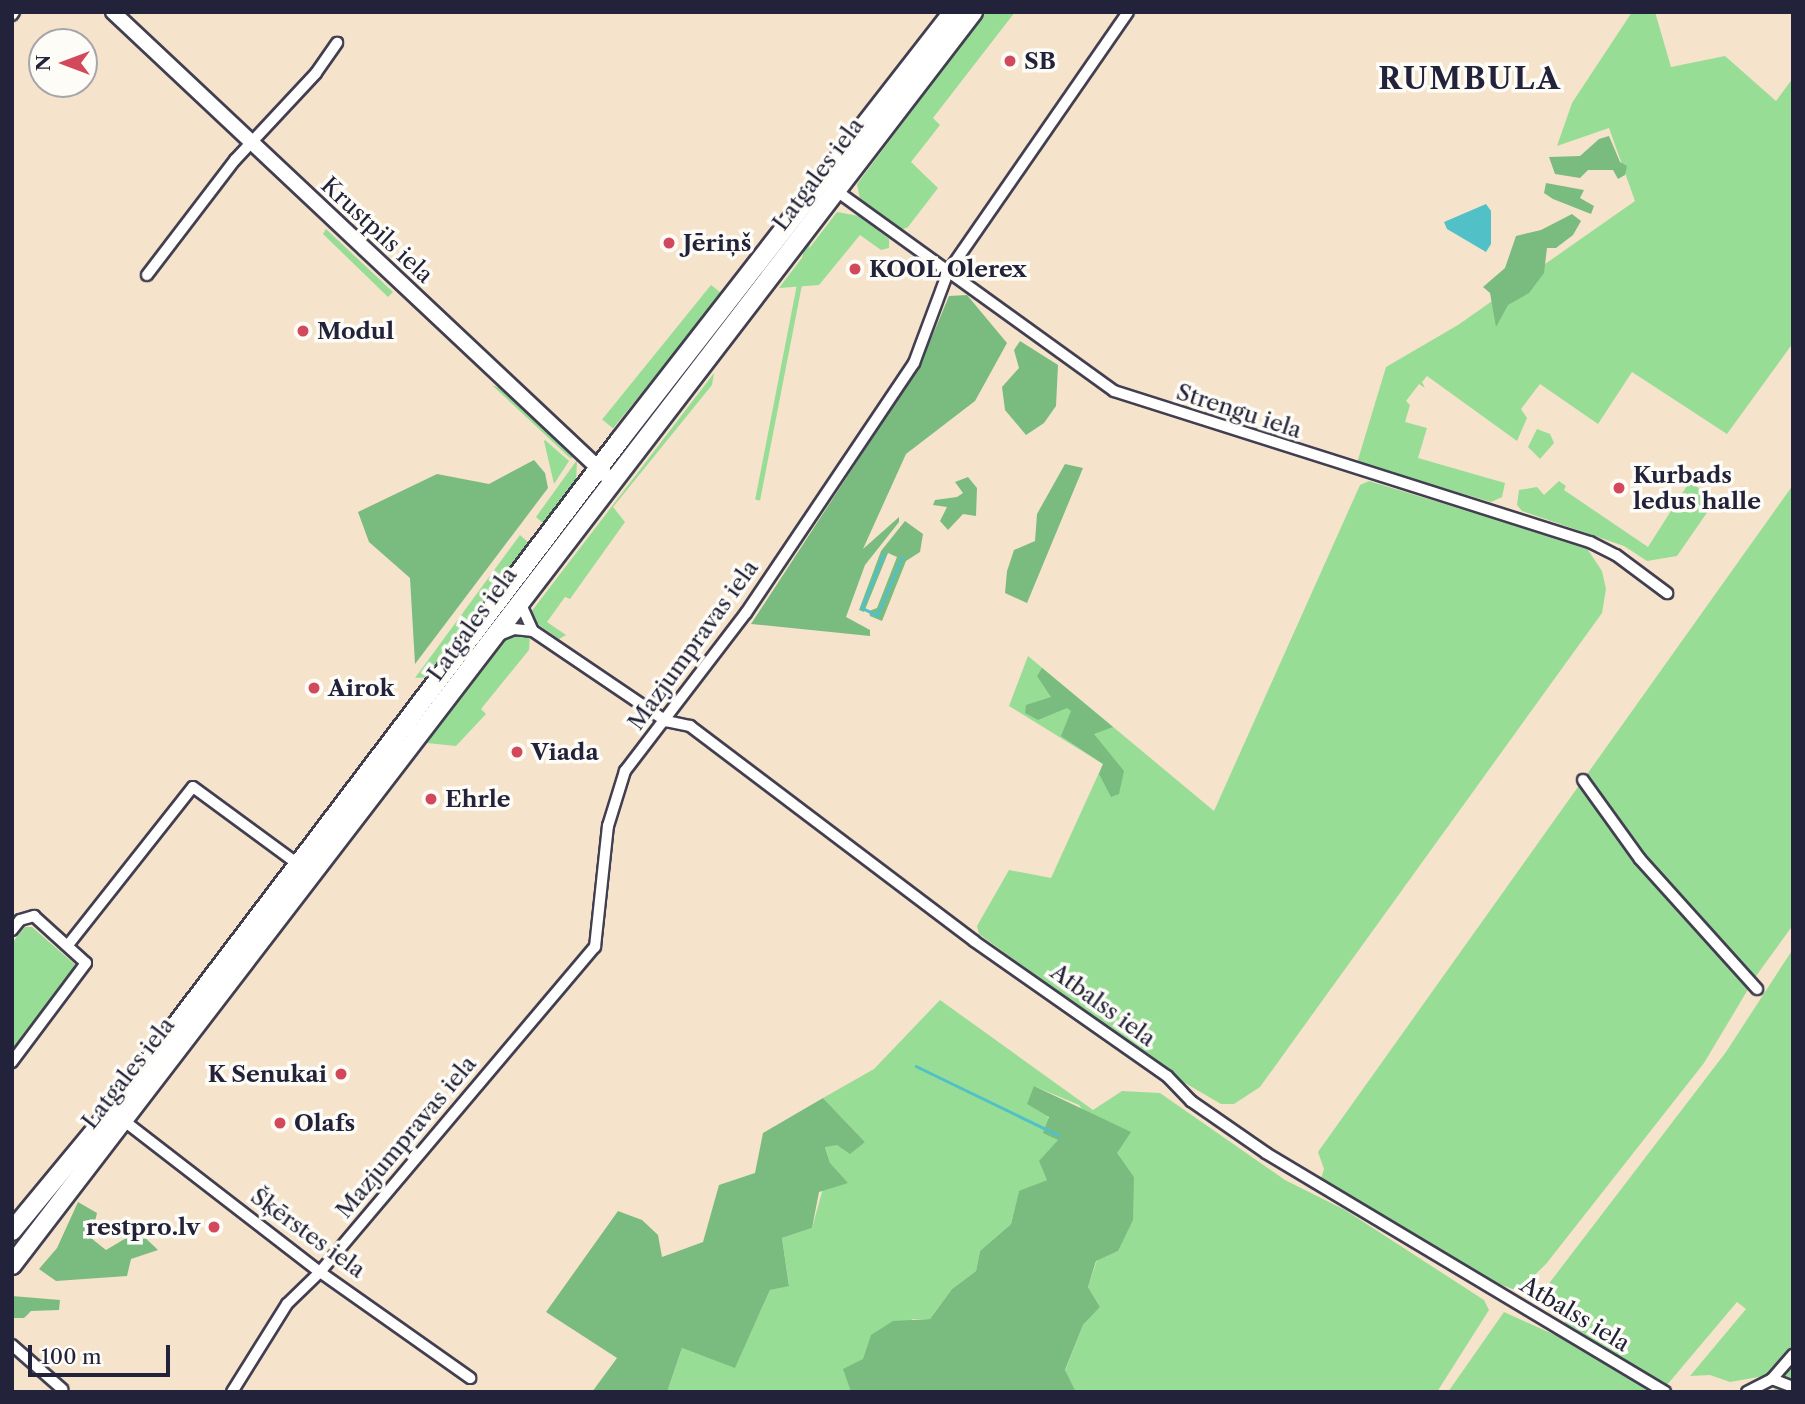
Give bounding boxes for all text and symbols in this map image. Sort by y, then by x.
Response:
north arrow [28,28,98,98]
place label: SB [1024,47,1056,75]
marker: SB [1002,53,1018,69]
text: N [32,55,55,71]
district label: RUMBULA [1379,61,1561,97]
street label: Latgales iela [767,112,869,236]
street label: Krustpils iela [315,171,439,289]
place label: Jēriņš [683,229,751,257]
marker: Jēriņš [661,235,677,251]
place label: KOOL Olerex [869,255,1027,283]
marker: KOOL Olerex [847,261,863,277]
place label: Modul [317,317,394,345]
marker: Modul [295,323,311,339]
street label: Strengu iela [1173,378,1305,444]
place label: Kurbads ledus halle [1633,461,1761,515]
marker: Kurbads ledus halle [1611,480,1627,496]
street label: Mazjumpravas iela [622,555,764,735]
street label: Latgales iela [421,562,523,686]
place label: Airok [328,674,395,702]
marker: Airok [306,680,322,696]
place label: Viada [531,738,599,766]
marker: Viada [509,744,525,760]
place label: Ehrle [445,785,511,813]
marker: Ehrle [423,791,439,807]
street label: Atbalss iela [1045,958,1161,1052]
street label: Latgales iela [76,1012,180,1134]
street label: Mazjumpravas iela [330,1050,482,1224]
place label: K Senukai [207,1060,327,1088]
marker: K Senukai [333,1066,349,1082]
place label: Olafs [294,1109,355,1137]
marker: Olafs [272,1115,288,1131]
street label: Šķērstes iela [245,1182,371,1284]
place label: restpro.lv [86,1213,200,1241]
marker: restpro.lv [206,1219,222,1235]
street label: Atbalss iela [1515,1271,1635,1357]
scale bar [32,1330,173,1374]
text: 100 m [41,1344,102,1369]

